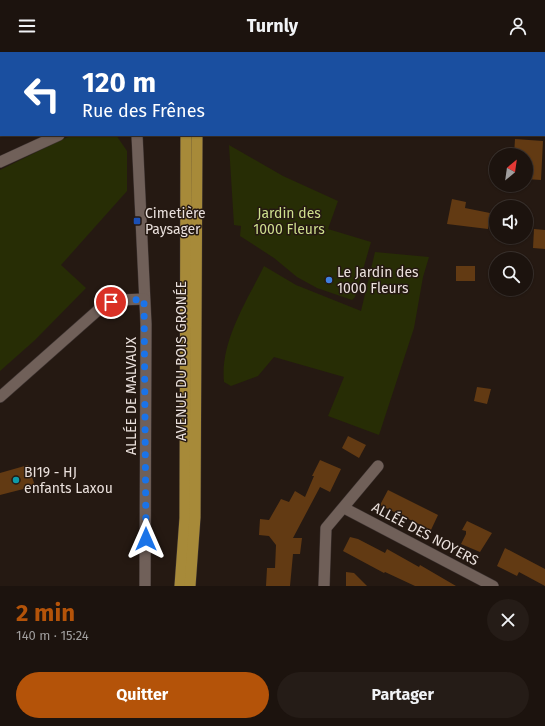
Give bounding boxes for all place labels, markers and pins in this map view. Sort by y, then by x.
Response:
place label: Cimetière Paysager [145,205,206,238]
marker: Cimetière Paysager [132,216,142,226]
place label: Le Jardin des 1000 Fleurs [337,264,419,297]
marker: Le Jardin des 1000 Fleurs [324,275,334,285]
pin [94,285,128,319]
place label: BI19 - HJ enfants Laxou [24,464,113,497]
marker: BI19 - HJ enfants Laxou [11,475,21,485]

